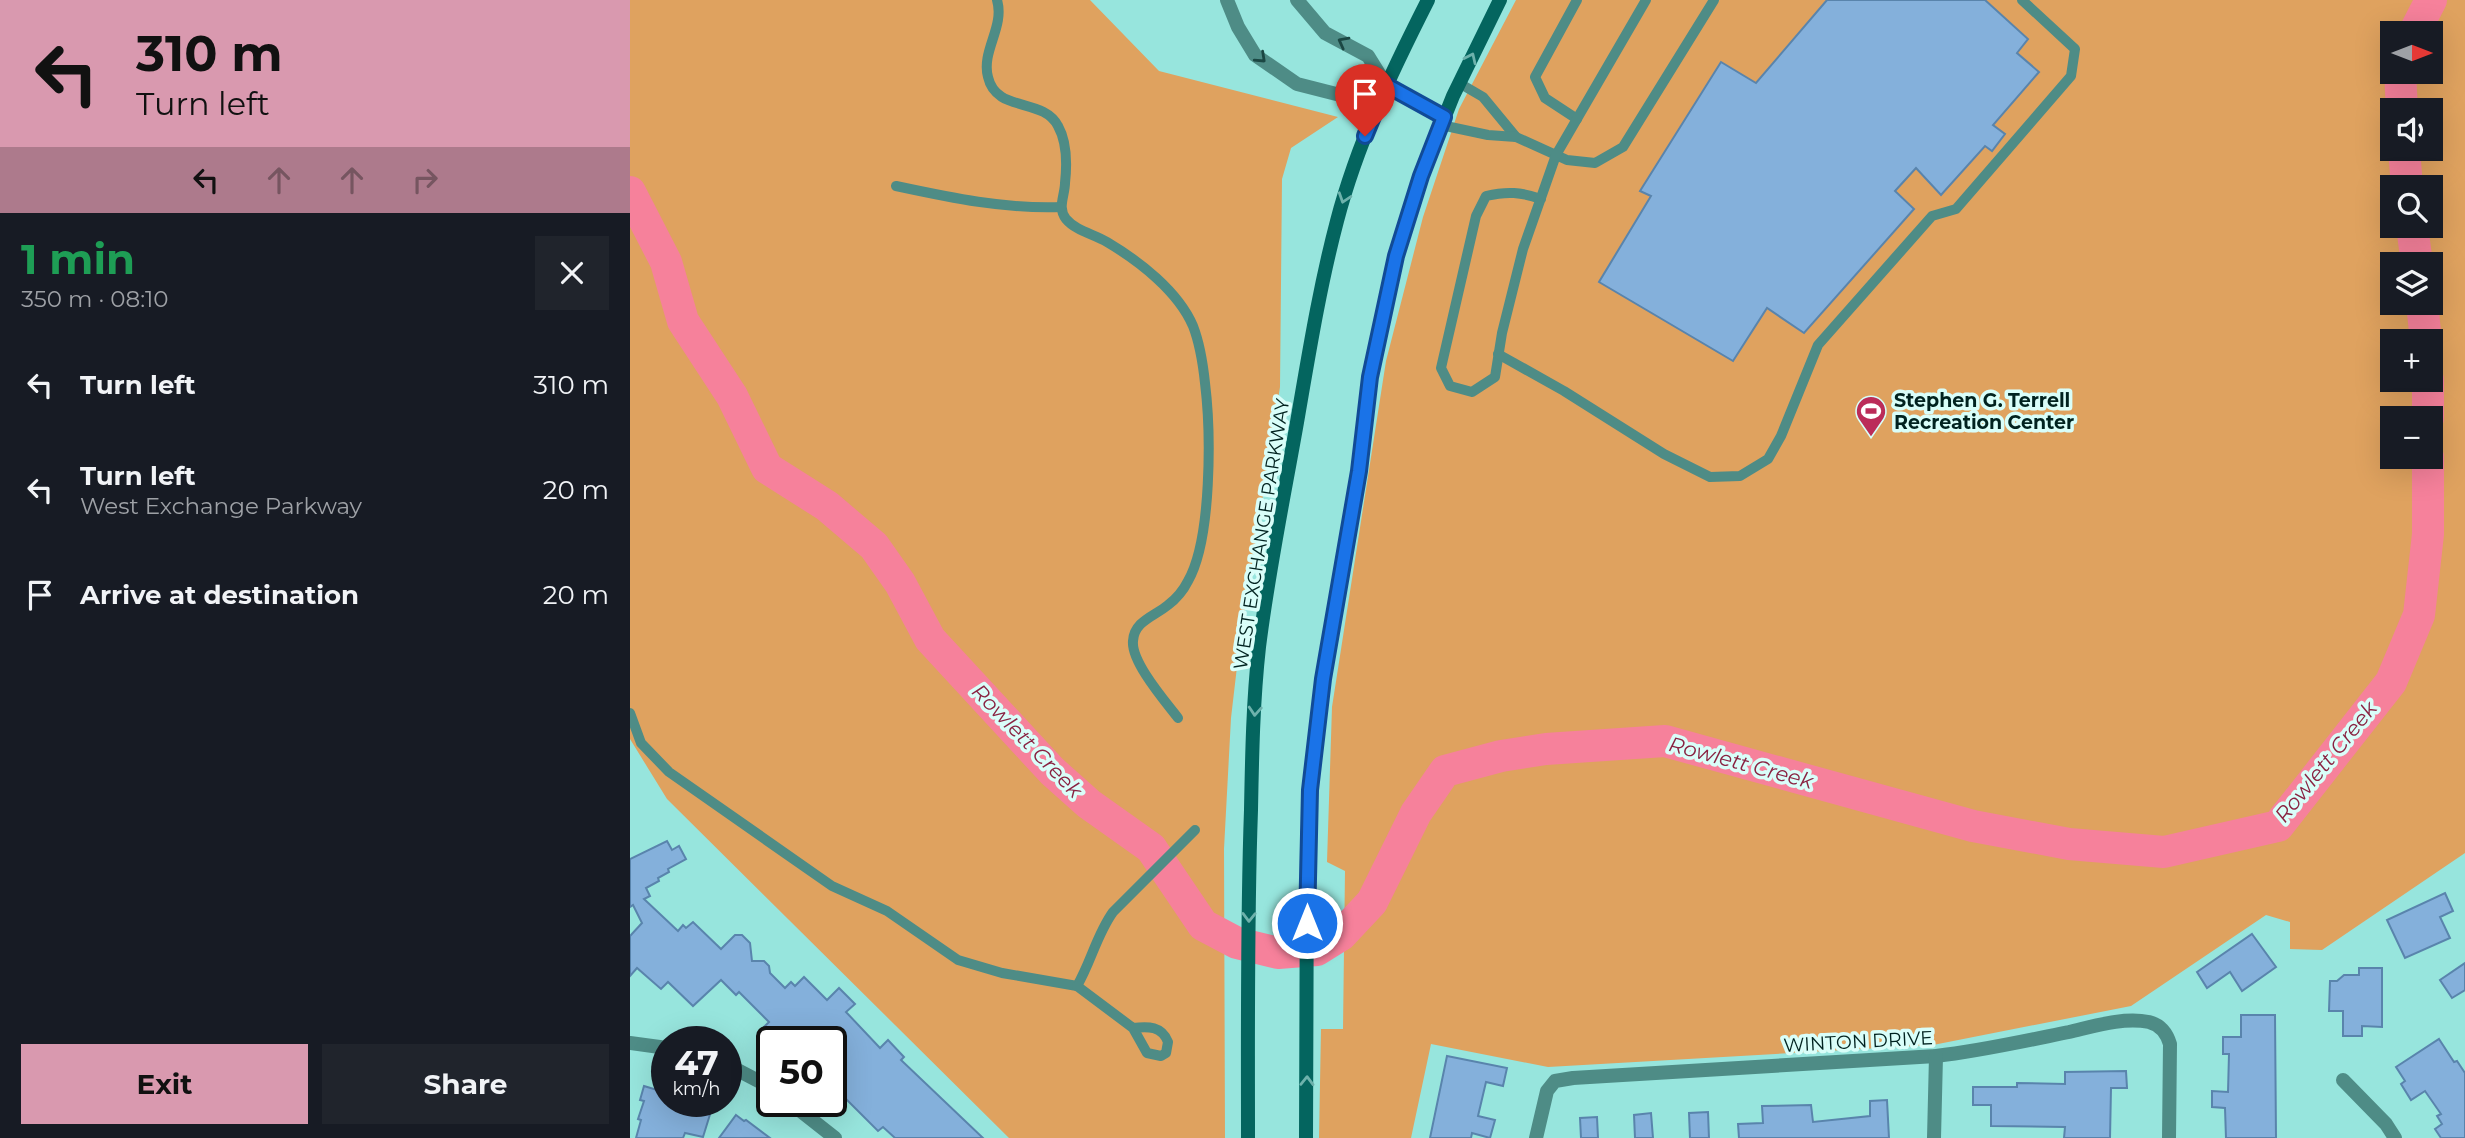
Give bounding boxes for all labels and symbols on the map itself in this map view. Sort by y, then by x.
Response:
north arrow [2380,21,2443,84]
one-way arrow [1337,37,1350,51]
one-way arrow [1253,50,1266,62]
one-way arrow [1463,52,1477,65]
pin [1335,64,1395,136]
one-way arrow [1338,191,1352,204]
place label: Stephen G. Terrell Recreation Center [1894,389,2074,434]
sports icon: Stephen G. Terrell Recreation Center [1854,394,1888,438]
street label: WEST EXCHANGE PARKWAY [1229,396,1294,671]
water label: Rowlett Creek [967,679,1089,804]
water label: Rowlett Creek [2269,695,2383,827]
one-way arrow [1248,706,1263,717]
water label: Rowlett Creek [1666,731,1817,794]
position arrow [1270,886,1344,960]
one-way arrow [1241,912,1257,923]
speed limit sign: 50 [756,1026,847,1117]
street label: WINTON DRIVE [1783,1026,1933,1057]
one-way arrow [1299,1076,1314,1087]

